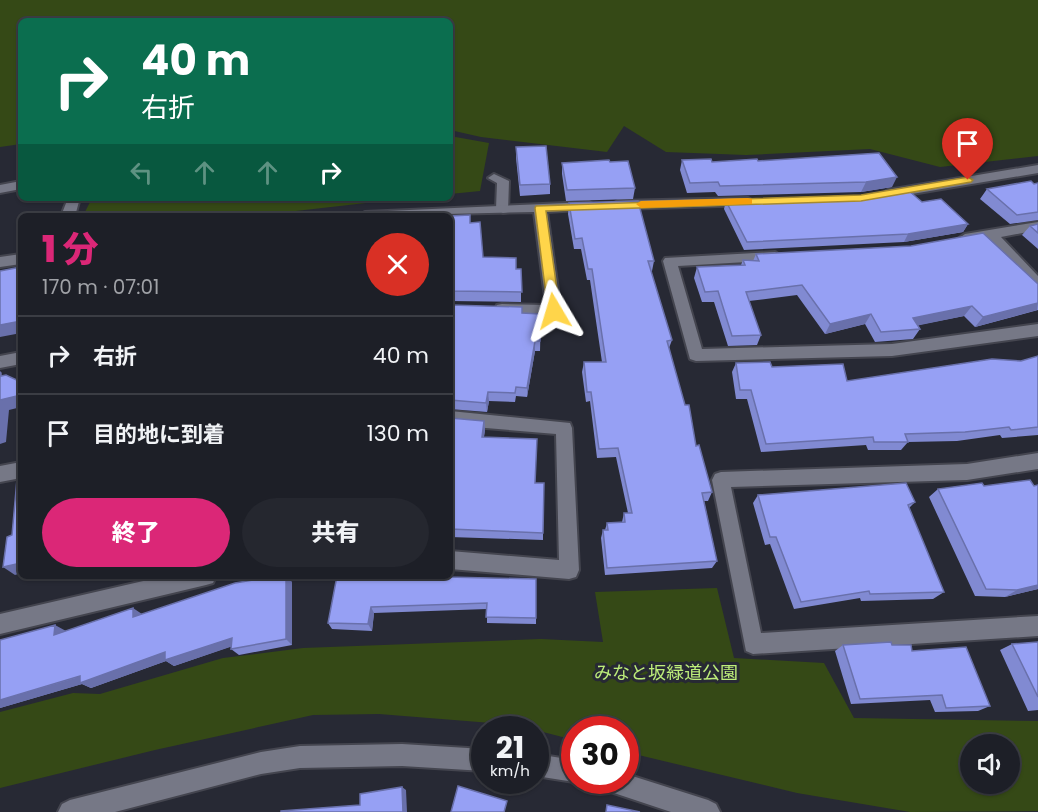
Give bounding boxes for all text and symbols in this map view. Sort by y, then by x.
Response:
text: 40 m [141,31,250,90]
icon: right [42,42,120,120]
text: 右折 [141,89,195,126]
pin [942,118,993,180]
icon: arrive [951,127,984,160]
icon: left [125,156,158,189]
icon: ahead [188,156,221,189]
icon: ahead [251,156,284,189]
icon: right [314,156,347,189]
text: 1 分 [42,224,99,275]
button: close [366,233,429,296]
text: 170 m · 07:01 [42,273,159,301]
position arrow [522,279,586,343]
icon: right [42,339,75,372]
text: 40 m [373,340,429,371]
text: 右折 [93,341,137,372]
icon: arrive [42,417,75,450]
text: 130 m [367,418,429,449]
text: 目的地に到着 [93,419,225,450]
button: 終了 [42,498,230,567]
button: 共有 [242,498,429,567]
park label: みなと坂緑道公園 [594,660,738,685]
speed limit sign: 30 [561,716,639,794]
text: 21 [496,726,524,769]
map controls [960,734,1020,794]
button: sound [960,734,1020,794]
text: km/h [490,760,530,781]

